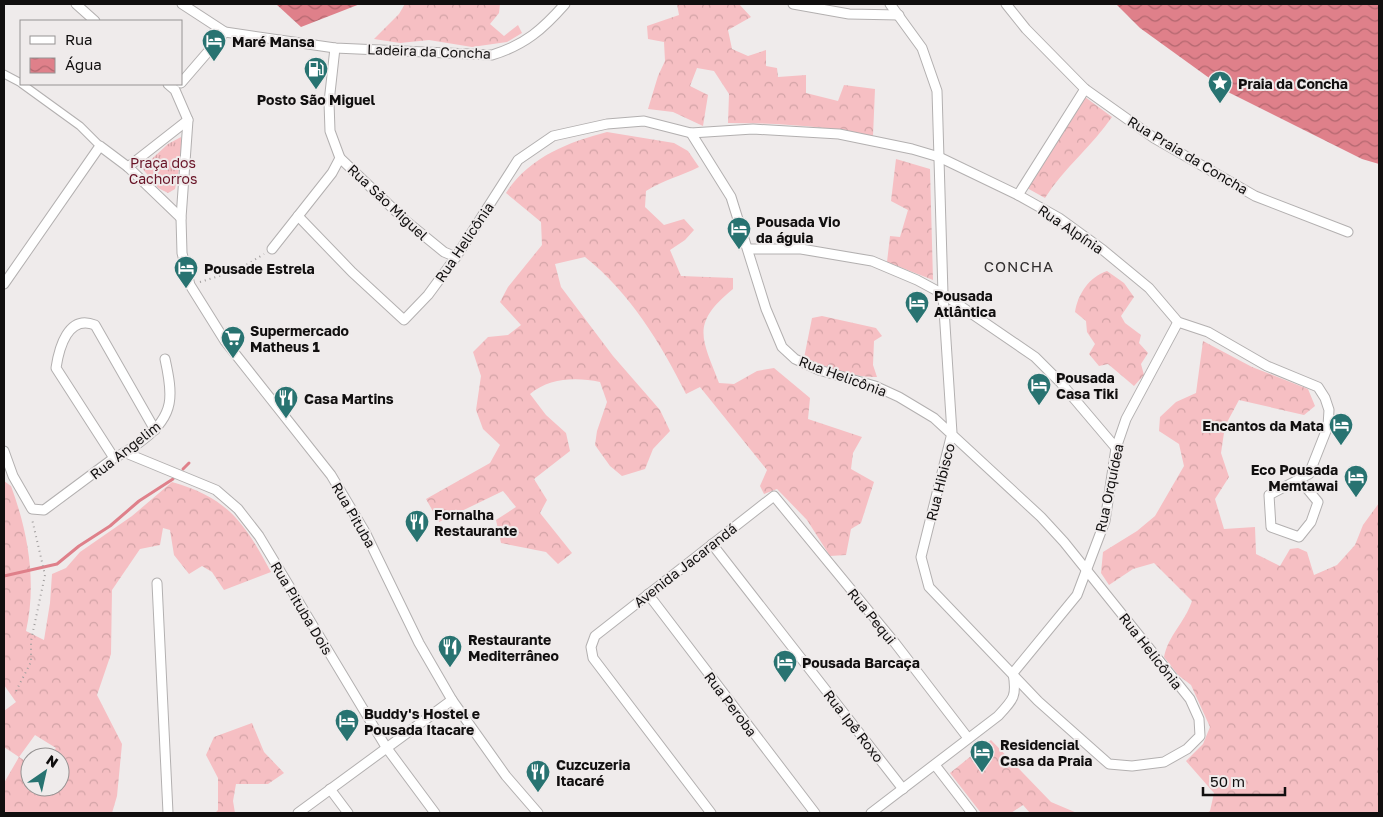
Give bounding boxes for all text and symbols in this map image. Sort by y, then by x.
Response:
legend [20,20,182,85]
hotel icon: Maré Mansa [201,28,227,62]
text: Rua [65,30,92,48]
place label: Maré Mansa [232,33,315,50]
street label: Ladeira da Concha [367,40,491,62]
text: Água [65,55,102,73]
fuel station icon: Posto São Miguel [303,56,329,90]
place icon: Praia da Concha [1207,70,1233,104]
place label: Praia da Concha [1238,75,1348,92]
place label: Posto São Miguel [257,91,376,108]
street label: Rua Praia da Concha [1125,112,1251,198]
park label: Praça dos Cachorros [129,154,197,187]
street label: Rua São Miguel [344,161,432,243]
street label: Rua Helicônia [431,199,497,285]
street label: Rua Alpínia [1035,201,1107,257]
place label: Pousada Vio da águia [756,213,840,246]
hotel icon: Pousada Vio da águia [726,216,752,250]
hotel icon: Pousade Estrela [173,255,199,289]
district label: CONCHA [984,257,1054,275]
place label: Pousade Estrela [204,260,315,277]
place label: Pousada Atlântica [934,287,996,320]
hotel icon: Pousada Atlântica [904,290,930,324]
place label: Supermercado Matheus 1 [250,322,349,355]
supermarket icon: Supermercado Matheus 1 [220,325,246,359]
street label: Rua Helicônia [797,352,889,400]
place label: Pousada Casa Tiki [1056,369,1119,402]
hotel icon: Pousada Casa Tiki [1026,372,1052,406]
restaurant icon: Casa Martins [273,385,299,419]
place label: Casa Martins [304,390,394,407]
hotel icon: Encantos da Mata [1328,412,1354,446]
street label: Rua Angelim [86,417,164,483]
place label: Encantos da Mata [1202,417,1324,434]
street label: Rua Hibisco [922,441,958,523]
street label: Rua Orquídea [1091,442,1127,534]
place label: Eco Pousada Memtawai [1251,461,1338,494]
hotel icon: Eco Pousada Memtawai [1343,464,1369,498]
street label: Rua Pituba [328,479,380,551]
place label: Fornalha Restaurante [434,506,517,539]
restaurant icon: Fornalha Restaurante [404,509,430,543]
street label: Avenida Jacarandá [630,519,740,611]
street label: Rua Pituba Dois [268,558,336,658]
street label: Rua Pequi [844,585,900,647]
street label: Rua Helicônia [1116,609,1186,693]
place label: Restaurante Mediterrâneo [468,631,559,664]
restaurant icon: Restaurante Mediterrâneo [437,634,463,668]
hotel icon: Pousada Barcaça [772,649,798,683]
place label: Pousada Barcaça [802,654,920,671]
street label: Rua Peroba [701,668,761,740]
street label: Rua Ipê Roxo [820,686,888,766]
place label: Buddy's Hostel e Pousada Itacare [364,705,480,738]
hotel icon: Buddy's Hostel e Pousada Itacare [334,708,360,742]
place label: Residencial Casa da Praia [1000,736,1092,769]
hotel icon: Residencial Casa da Praia [969,739,995,773]
north arrow [20,747,70,797]
text: N [43,751,62,771]
place label: Cuzcuzeria Itacaré [556,756,630,789]
restaurant icon: Cuzcuzeria Itacaré [525,759,551,793]
scale bar [1203,764,1286,796]
text: 50 m [1210,772,1245,790]

